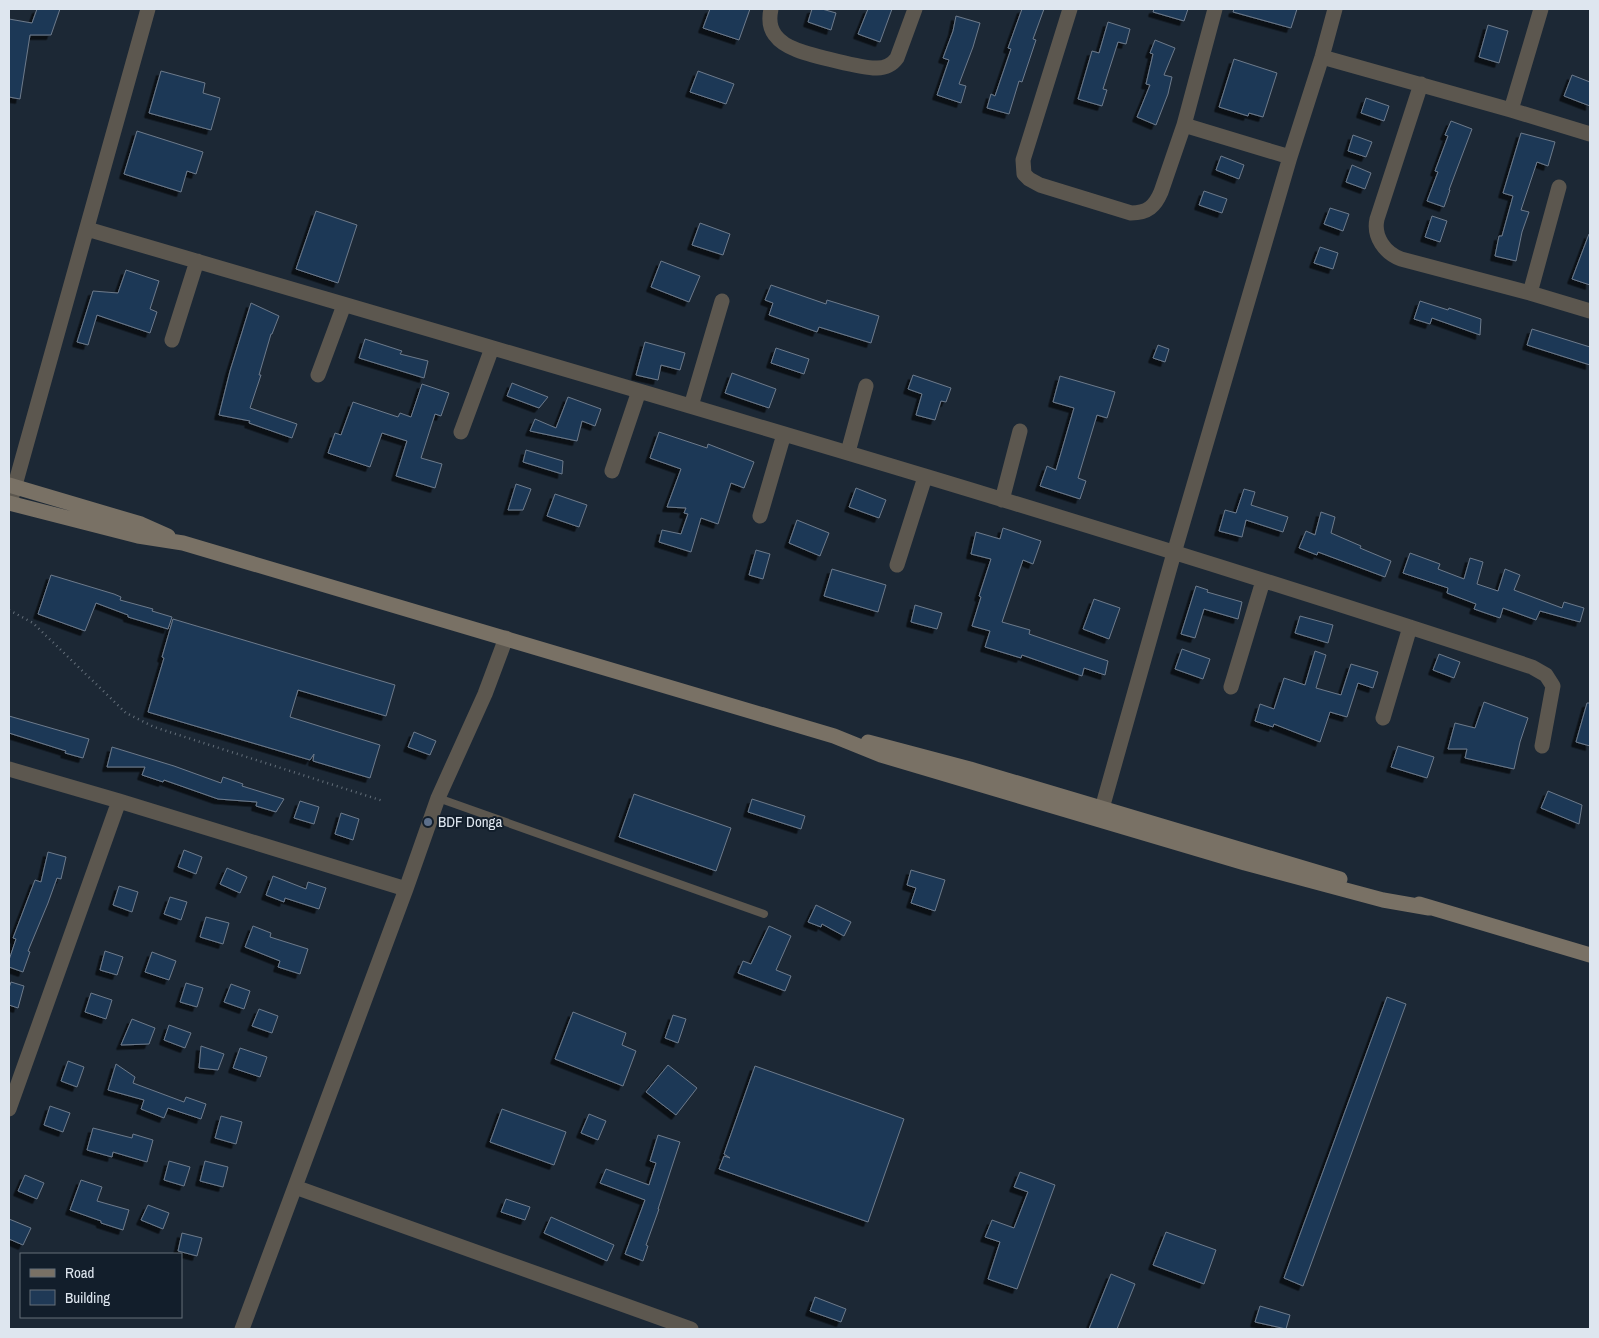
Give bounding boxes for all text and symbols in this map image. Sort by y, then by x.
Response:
place label: BDF Donga [438,811,502,832]
marker: BDF Donga [422,816,434,828]
legend [20,1253,182,1318]
text: Road [65,1262,94,1283]
text: Building [65,1287,110,1308]

